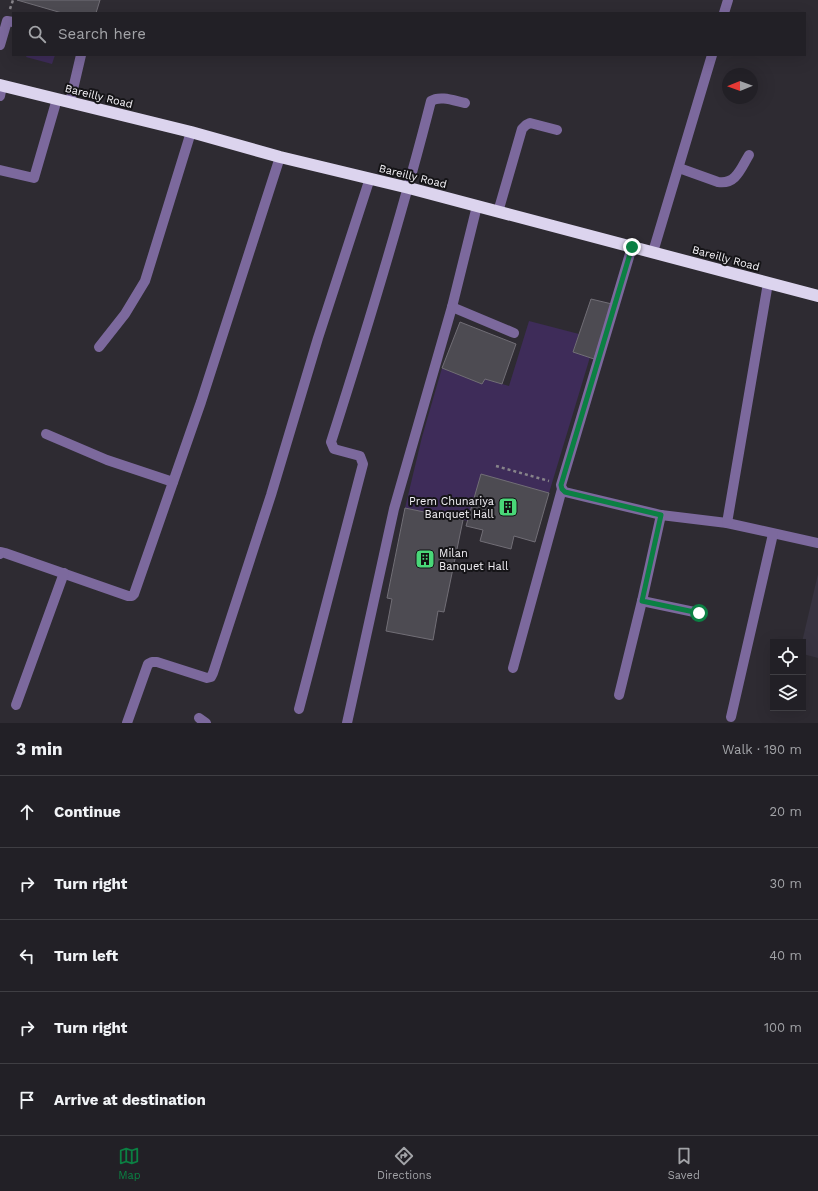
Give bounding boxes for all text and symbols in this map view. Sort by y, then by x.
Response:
search box [12,12,806,56]
icon: search [26,23,48,45]
text: Search here [58,25,146,43]
north arrow [722,68,758,104]
street label: Bareilly Road [64,82,134,111]
street label: Bareilly Road [378,162,448,191]
route end [623,238,641,256]
street label: Bareilly Road [691,243,761,274]
place label: Prem Chunariya Banquet Hall [409,495,495,521]
building icon: Prem Chunariya Banquet Hall [497,496,519,518]
place label: Milan Banquet Hall [439,547,509,573]
building icon: Milan Banquet Hall [414,548,436,570]
route start [690,604,708,622]
map controls [770,639,806,711]
button: locate [770,639,806,675]
button: layers [770,675,806,711]
text: 3 min [16,739,62,759]
text: Walk · 190 m [722,742,802,757]
icon: ahead [16,801,38,823]
text: Continue [54,803,121,821]
text: 20 m [770,804,802,819]
icon: right [16,873,38,895]
text: Turn right [54,875,127,893]
text: 30 m [770,876,802,891]
icon: left [16,945,38,967]
text: Turn left [54,947,118,965]
text: 40 m [769,948,802,963]
icon: right [16,1017,38,1039]
text: Turn right [54,1019,127,1037]
text: 100 m [764,1020,802,1035]
icon: arrive [16,1089,38,1111]
text: Arrive at destination [54,1091,206,1109]
tab: Map [118,1145,141,1182]
tab: Directions [377,1145,431,1182]
tab: Saved [668,1145,700,1182]

